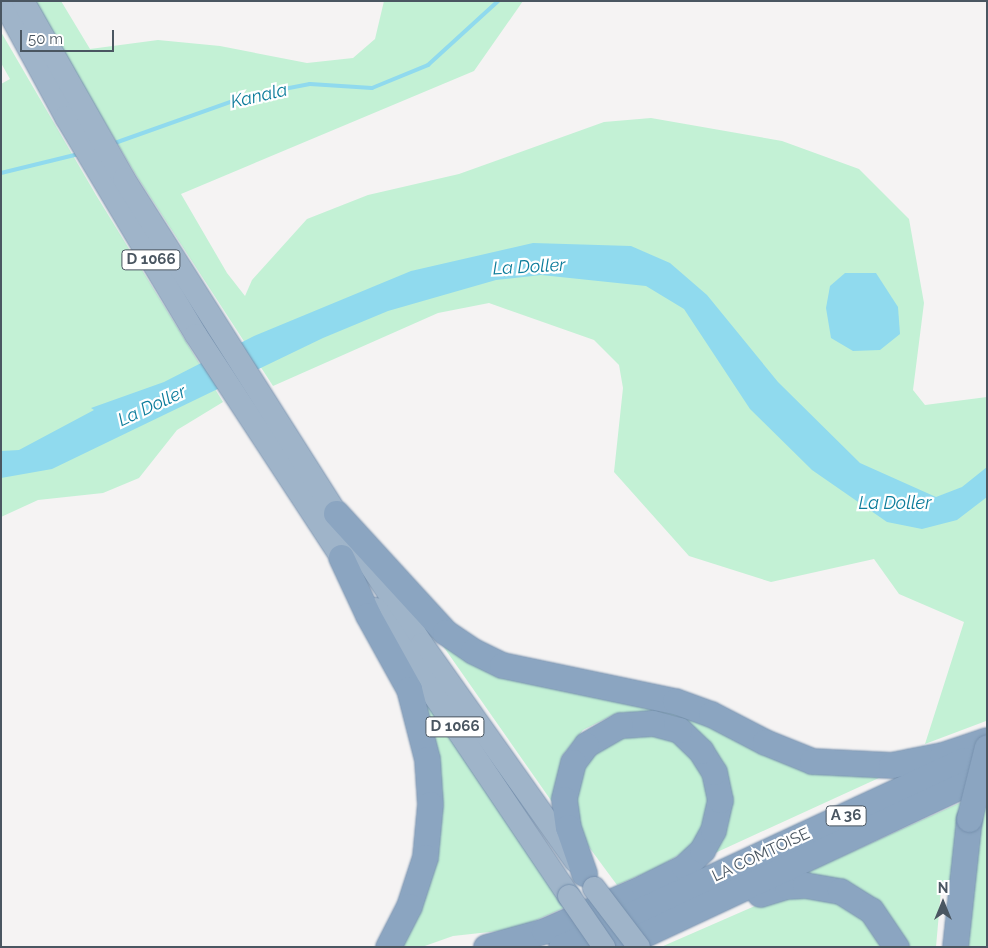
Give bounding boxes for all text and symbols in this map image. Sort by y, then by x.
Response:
scale bar [22,20,116,52]
text: 50 m [28,30,63,48]
water label: Kanala [229,79,289,113]
road number: D 1066 [121,248,181,272]
water label: La Doller [492,254,566,280]
water label: La Doller [114,381,190,431]
water label: La Doller [859,492,931,514]
road number: D 1066 [425,714,485,740]
road number: A 36 [825,804,867,828]
street label: LA COMTOISE [709,824,813,886]
north arrow [918,878,968,928]
text: N [938,880,948,896]

